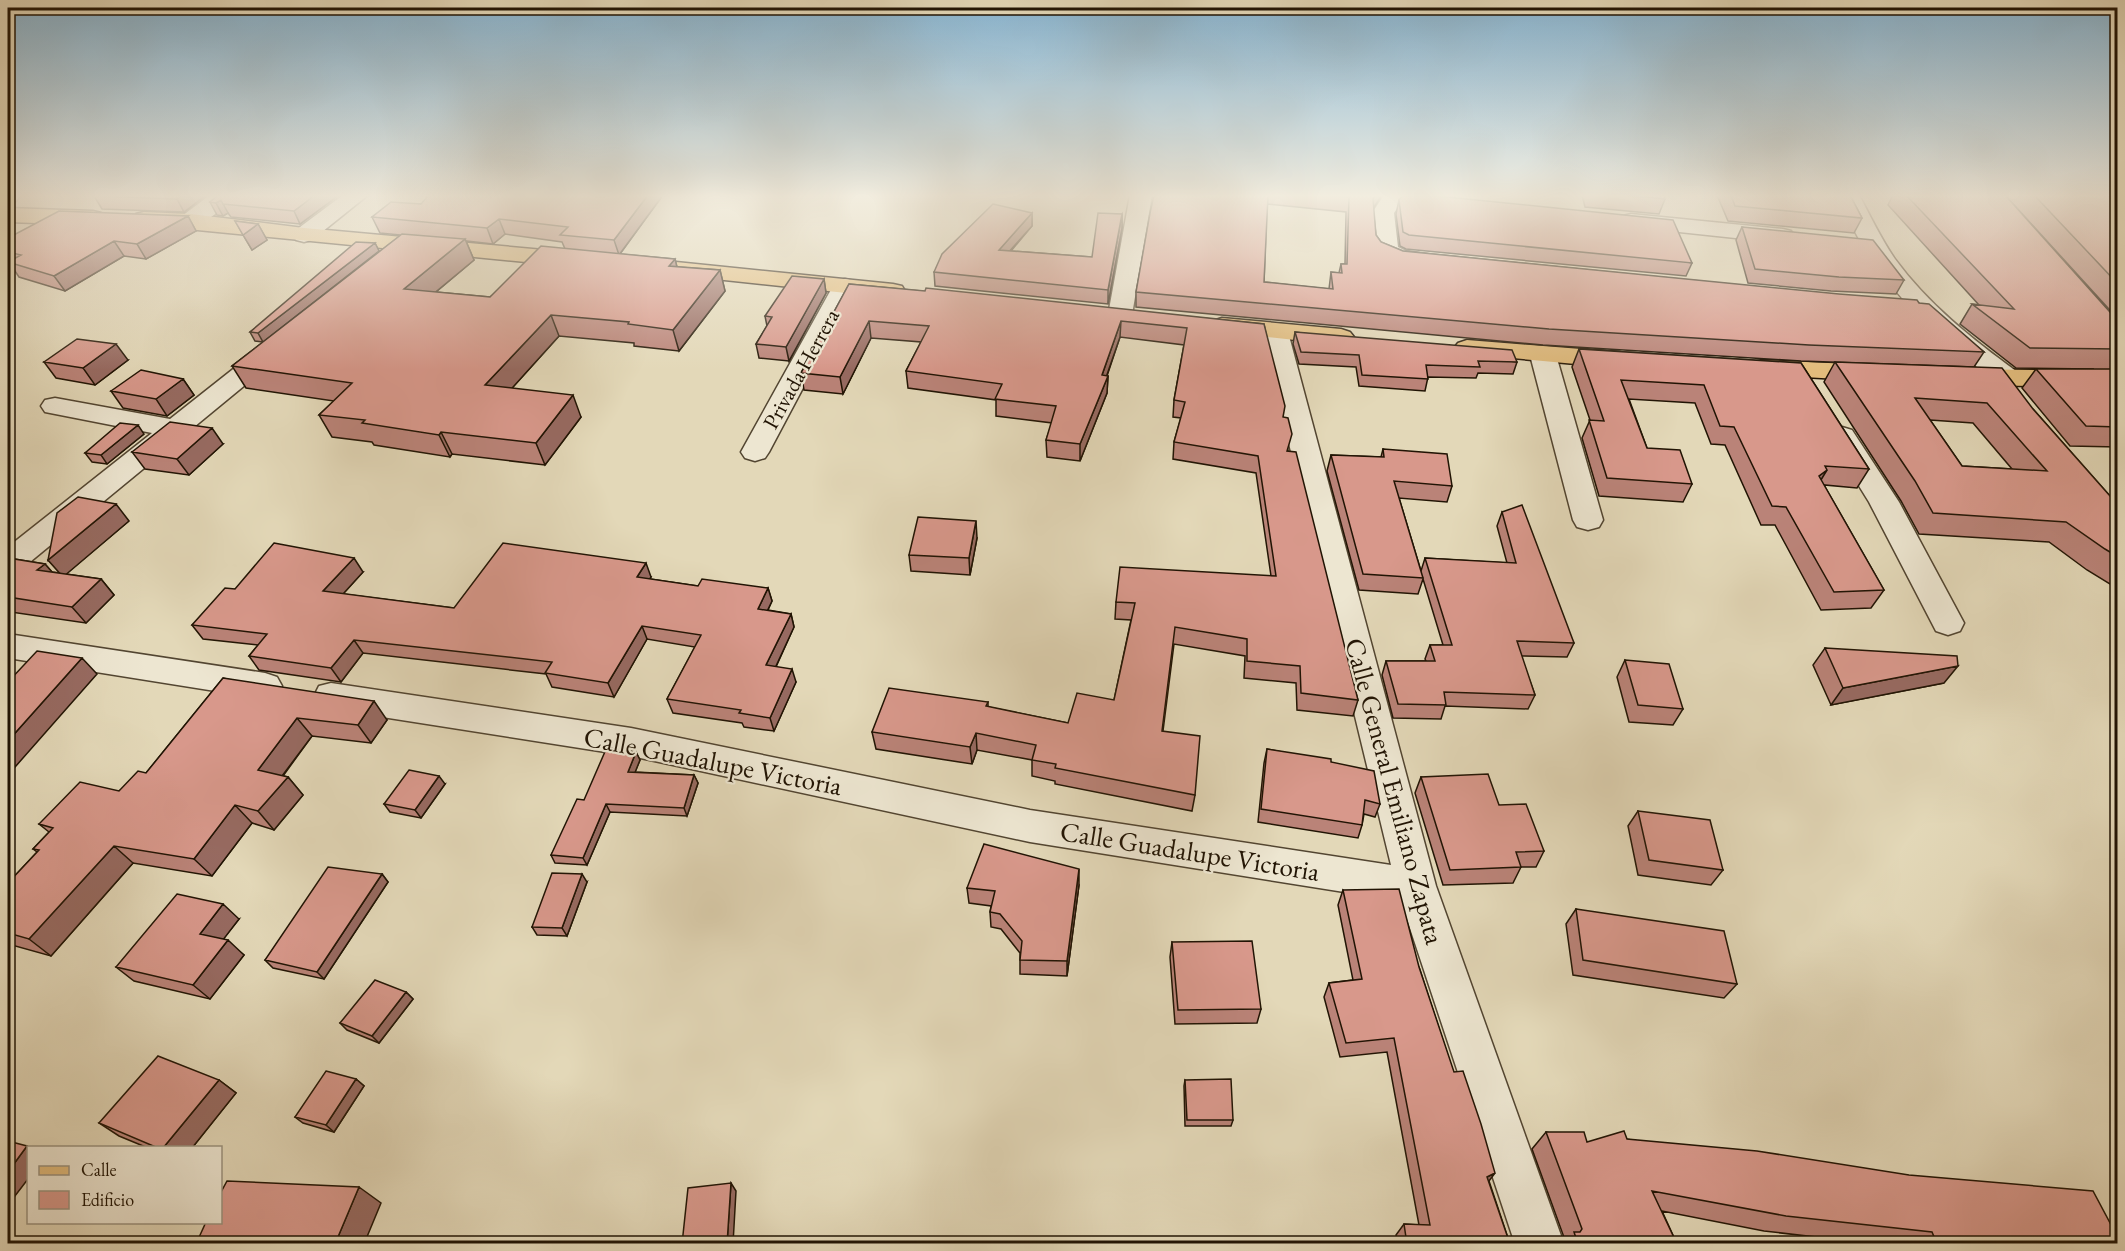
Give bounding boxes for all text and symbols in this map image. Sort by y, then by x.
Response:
street label: Privada Herrera [756,304,846,434]
street label: Calle General Emiliano Zapata [1337,634,1453,948]
street label: Calle Guadalupe Victoria [581,719,845,803]
street label: Calle Guadalupe Victoria [1058,813,1322,889]
legend [27,1146,222,1224]
text: Calle [81,1158,117,1181]
text: Edificio [81,1188,134,1211]

